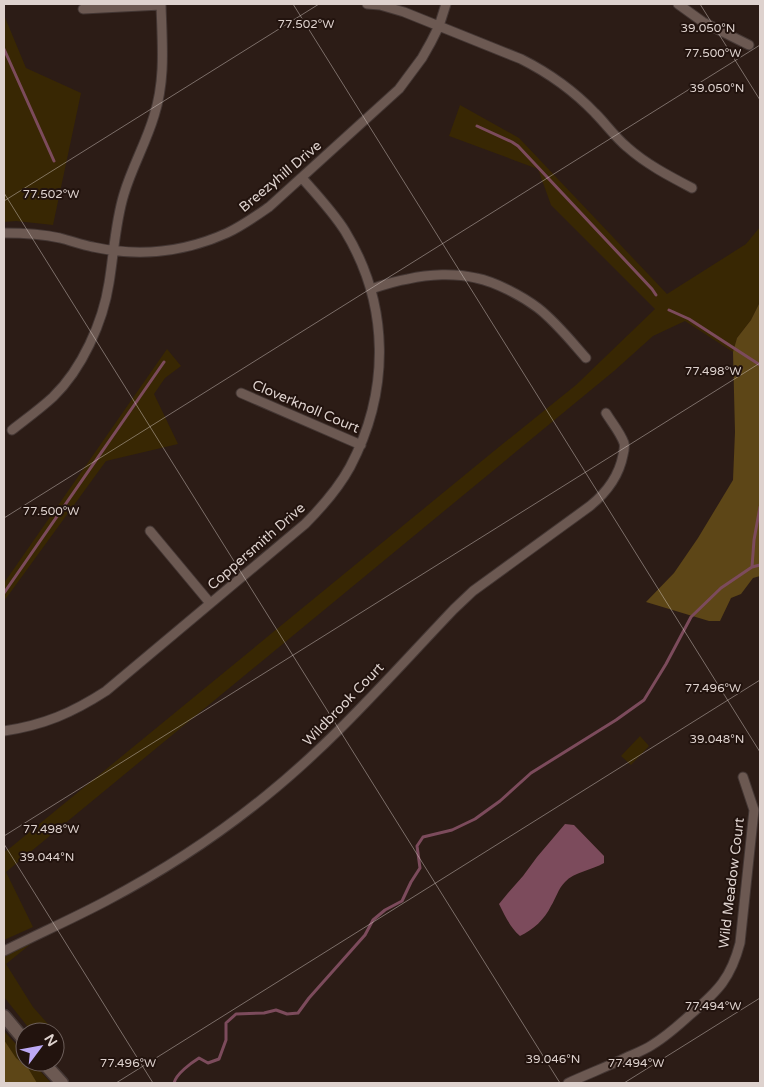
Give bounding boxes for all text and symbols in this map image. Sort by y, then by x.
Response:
text: 77.502°W [278,17,334,31]
text: 39.050°N [681,21,735,35]
text: 77.500°W [685,46,741,60]
text: 39.050°N [690,81,744,95]
street label: Breezyhill Drive [236,137,325,216]
text: 77.502°W [23,187,79,201]
text: 77.498°W [685,364,741,378]
street label: Cloverknoll Court [250,376,363,437]
street label: Coppersmith Drive [204,499,309,593]
text: 77.500°W [23,504,79,518]
street label: Wildbrook Court [299,659,388,750]
text: 77.496°W [685,681,741,695]
text: 39.048°N [690,732,744,746]
street label: Wild Meadow Court [715,816,748,950]
text: 77.498°W [23,822,79,836]
text: 39.044°N [20,850,74,864]
text: 77.494°W [685,999,741,1013]
north arrow [15,1022,65,1072]
text: N [40,1031,61,1050]
text: 39.046°N [526,1052,580,1066]
text: 77.496°W [100,1056,156,1070]
text: 77.494°W [608,1056,664,1070]

